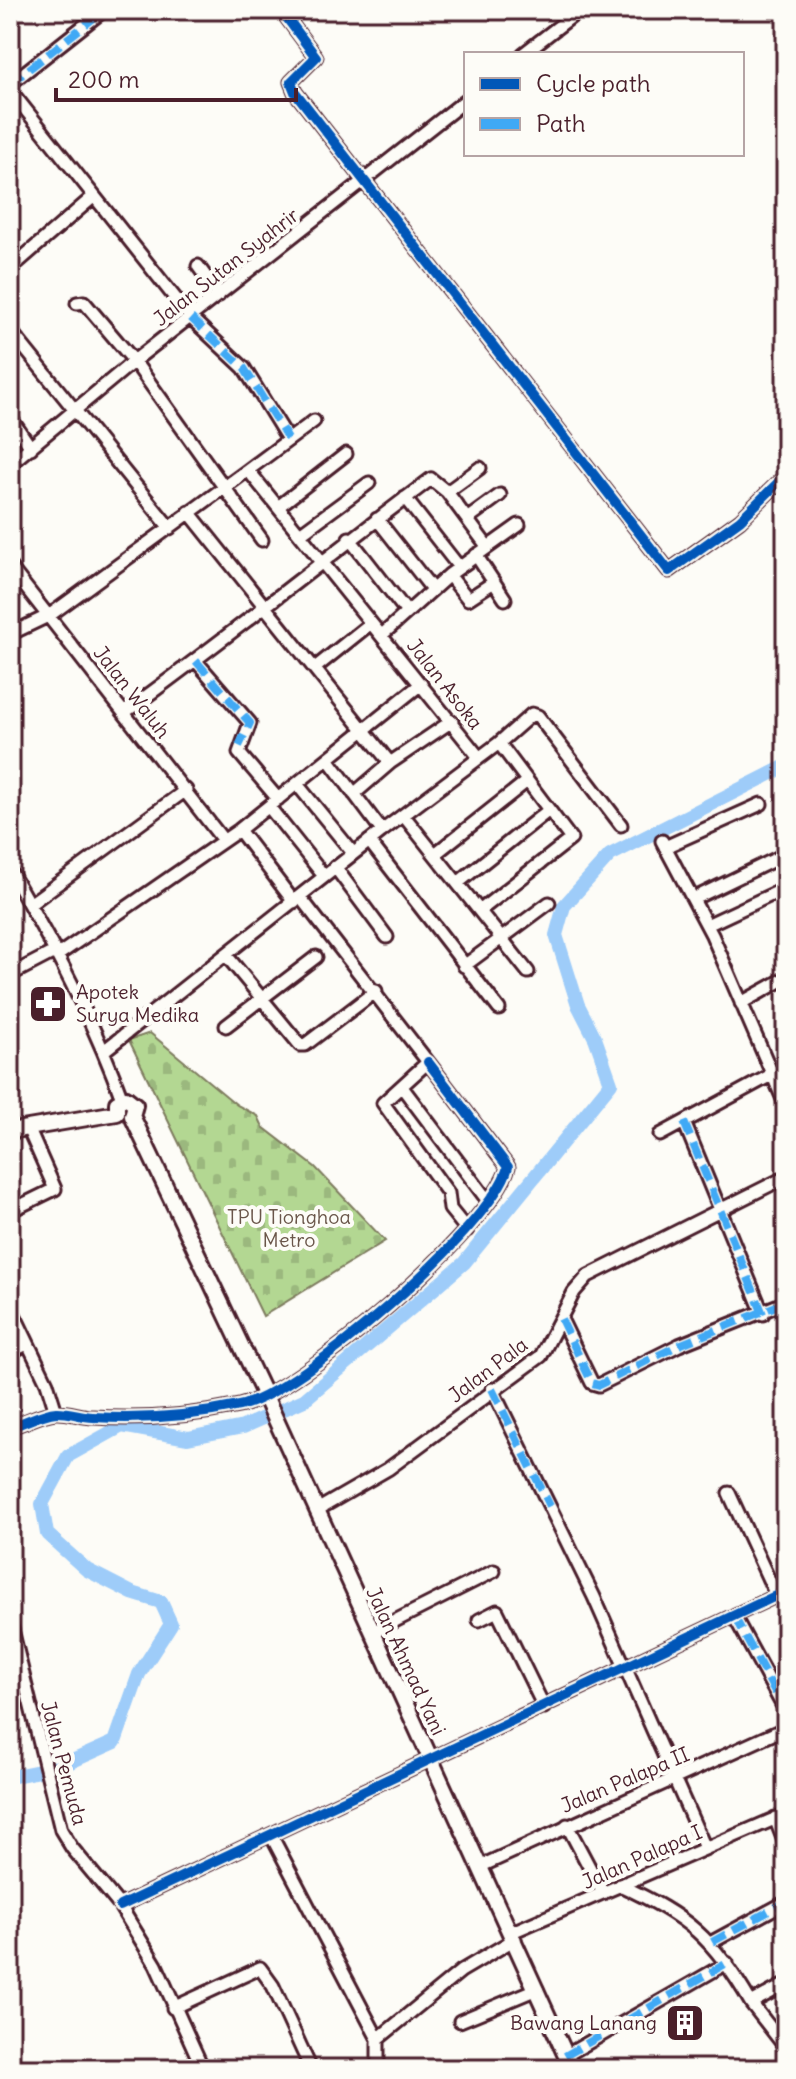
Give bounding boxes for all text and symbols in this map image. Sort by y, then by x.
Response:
scale bar [56,52,296,102]
legend [464,52,744,156]
text: 200 m [68,64,140,94]
text: Cycle path [536,68,651,98]
text: Path [536,108,586,138]
street label: Jalan Sutan Syahrir [148,202,303,331]
street label: Jalan Asoka [402,633,489,734]
street label: Jalan Waluh [89,640,176,743]
place label: Apotek Surya Medika [76,979,199,1027]
pharmacy icon: Apotek Surya Medika [27,983,69,1025]
park label: TPU Tionghoa Metro [227,1204,351,1252]
street label: Jalan Pala [443,1332,532,1407]
street label: Jalan Ahmad Yani [361,1583,452,1739]
street label: Jalan Pemuda [36,1698,93,1828]
street label: Jalan Palapa II [557,1741,693,1818]
street label: Jalan Palapa I [578,1819,706,1894]
building icon: Bawang Lanang [664,2002,706,2044]
place label: Bawang Lanang [510,2010,657,2035]

